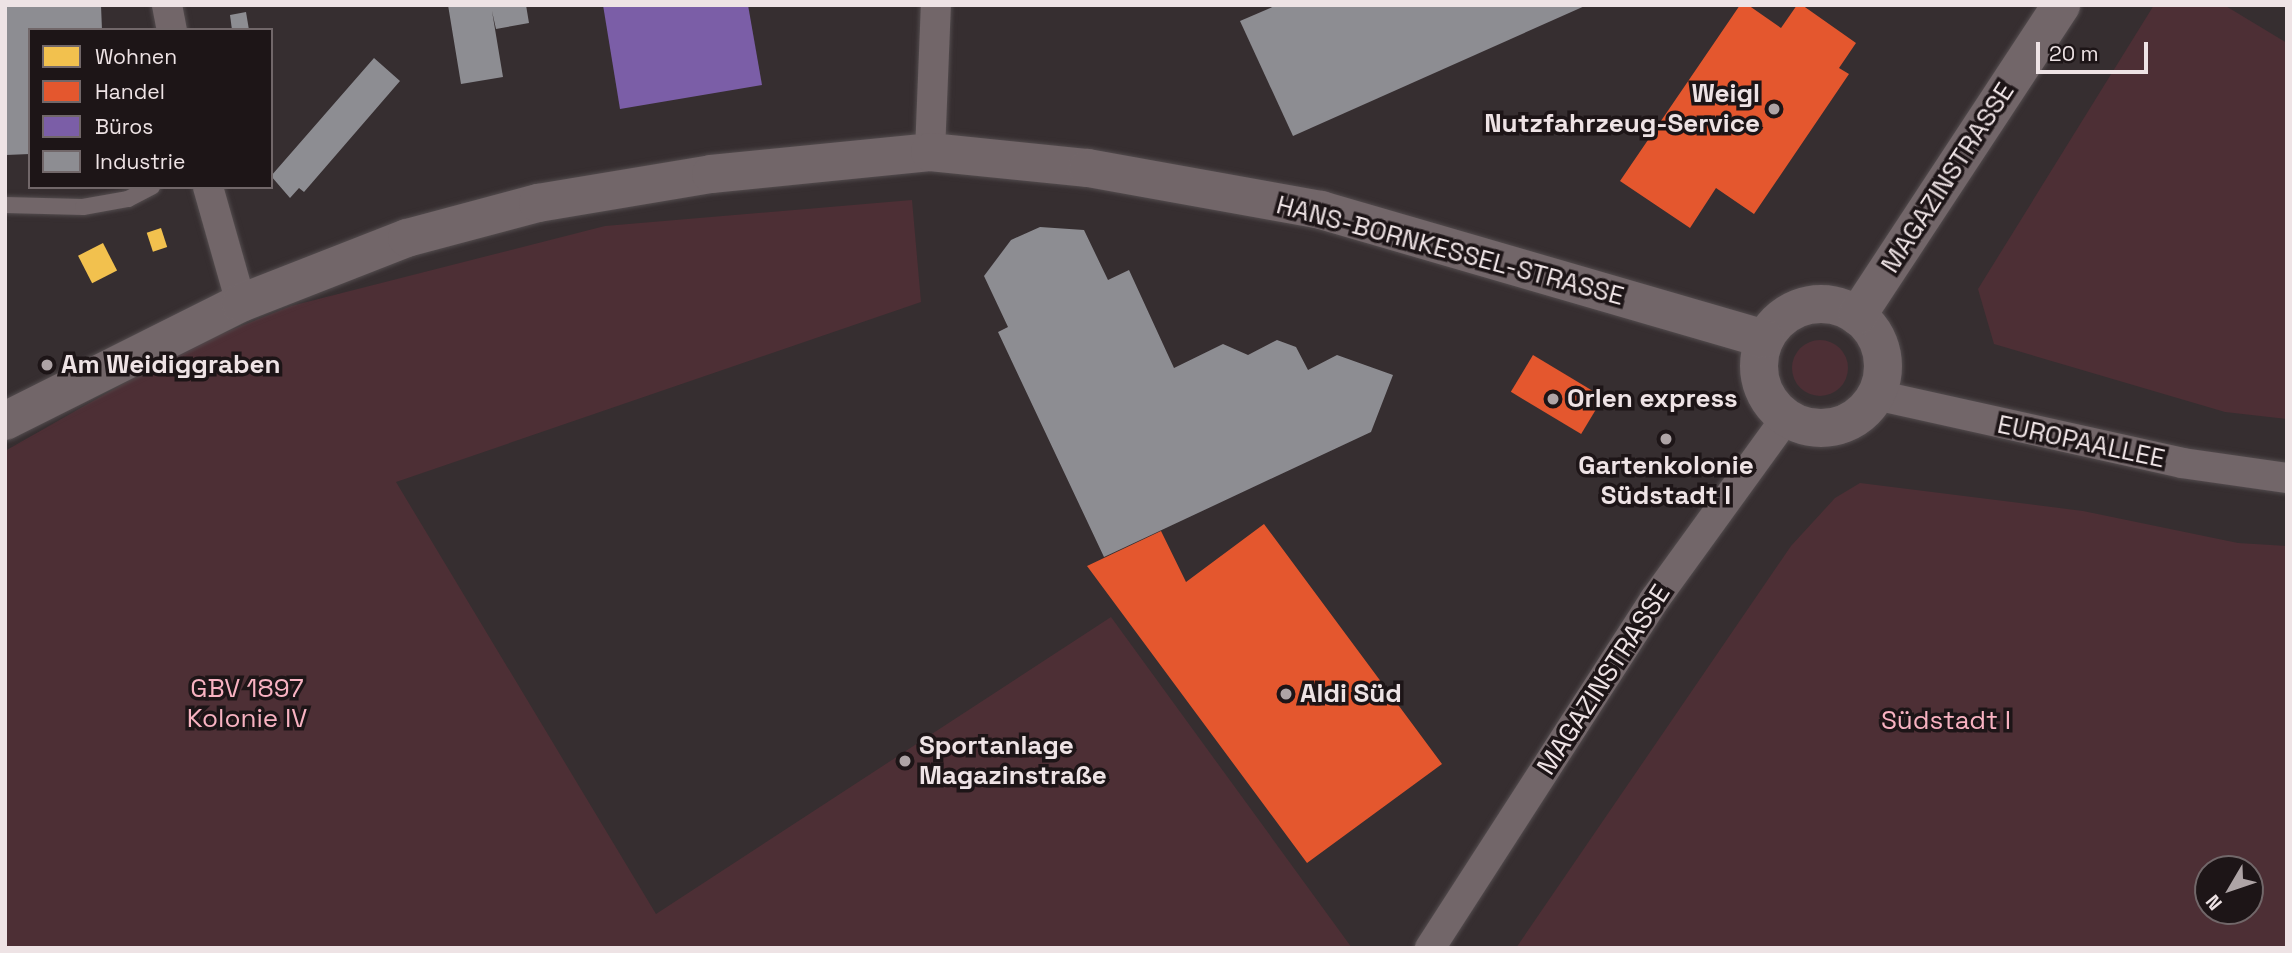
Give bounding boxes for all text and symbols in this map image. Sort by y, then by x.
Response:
legend [28,28,273,189]
scale bar [2040,28,2152,72]
text: 20 m [2049,40,2099,67]
text: Wohnen [95,43,177,70]
street label: MAGAZINSTRASSE [1875,77,2021,279]
text: Handel [95,78,165,105]
place label: Weigl Nutzfahrzeug-Service [1484,78,1760,140]
marker: Weigl Nutzfahrzeug-Service [1766,101,1782,117]
text: Büros [95,113,153,140]
text: Industrie [95,148,185,175]
street label: HANS-BORNKESSEL-STRASSE [1273,190,1627,312]
place label: Am Weidiggraben [61,349,281,381]
marker: Am Weidiggraben [39,357,55,373]
place label: Orlen express [1567,383,1738,415]
marker: Orlen express [1545,391,1561,407]
street label: EUROPAALLEE [1994,409,2168,475]
marker: Gartenkolonie Südstadt I [1658,431,1674,447]
place label: Gartenkolonie Südstadt I [1578,450,1754,512]
street label: MAGAZINSTRASSE [1531,579,1677,781]
park label: GBV 1897 Kolonie IV [187,673,307,734]
place label: Aldi Süd [1300,678,1402,710]
marker: Aldi Süd [1278,686,1294,702]
park label: Südstadt I [1881,705,2011,737]
place label: Sportanlage Magazinstraße [919,730,1107,792]
marker: Sportanlage Magazinstraße [897,753,913,769]
north arrow [2194,855,2264,925]
text: N [2200,889,2228,915]

